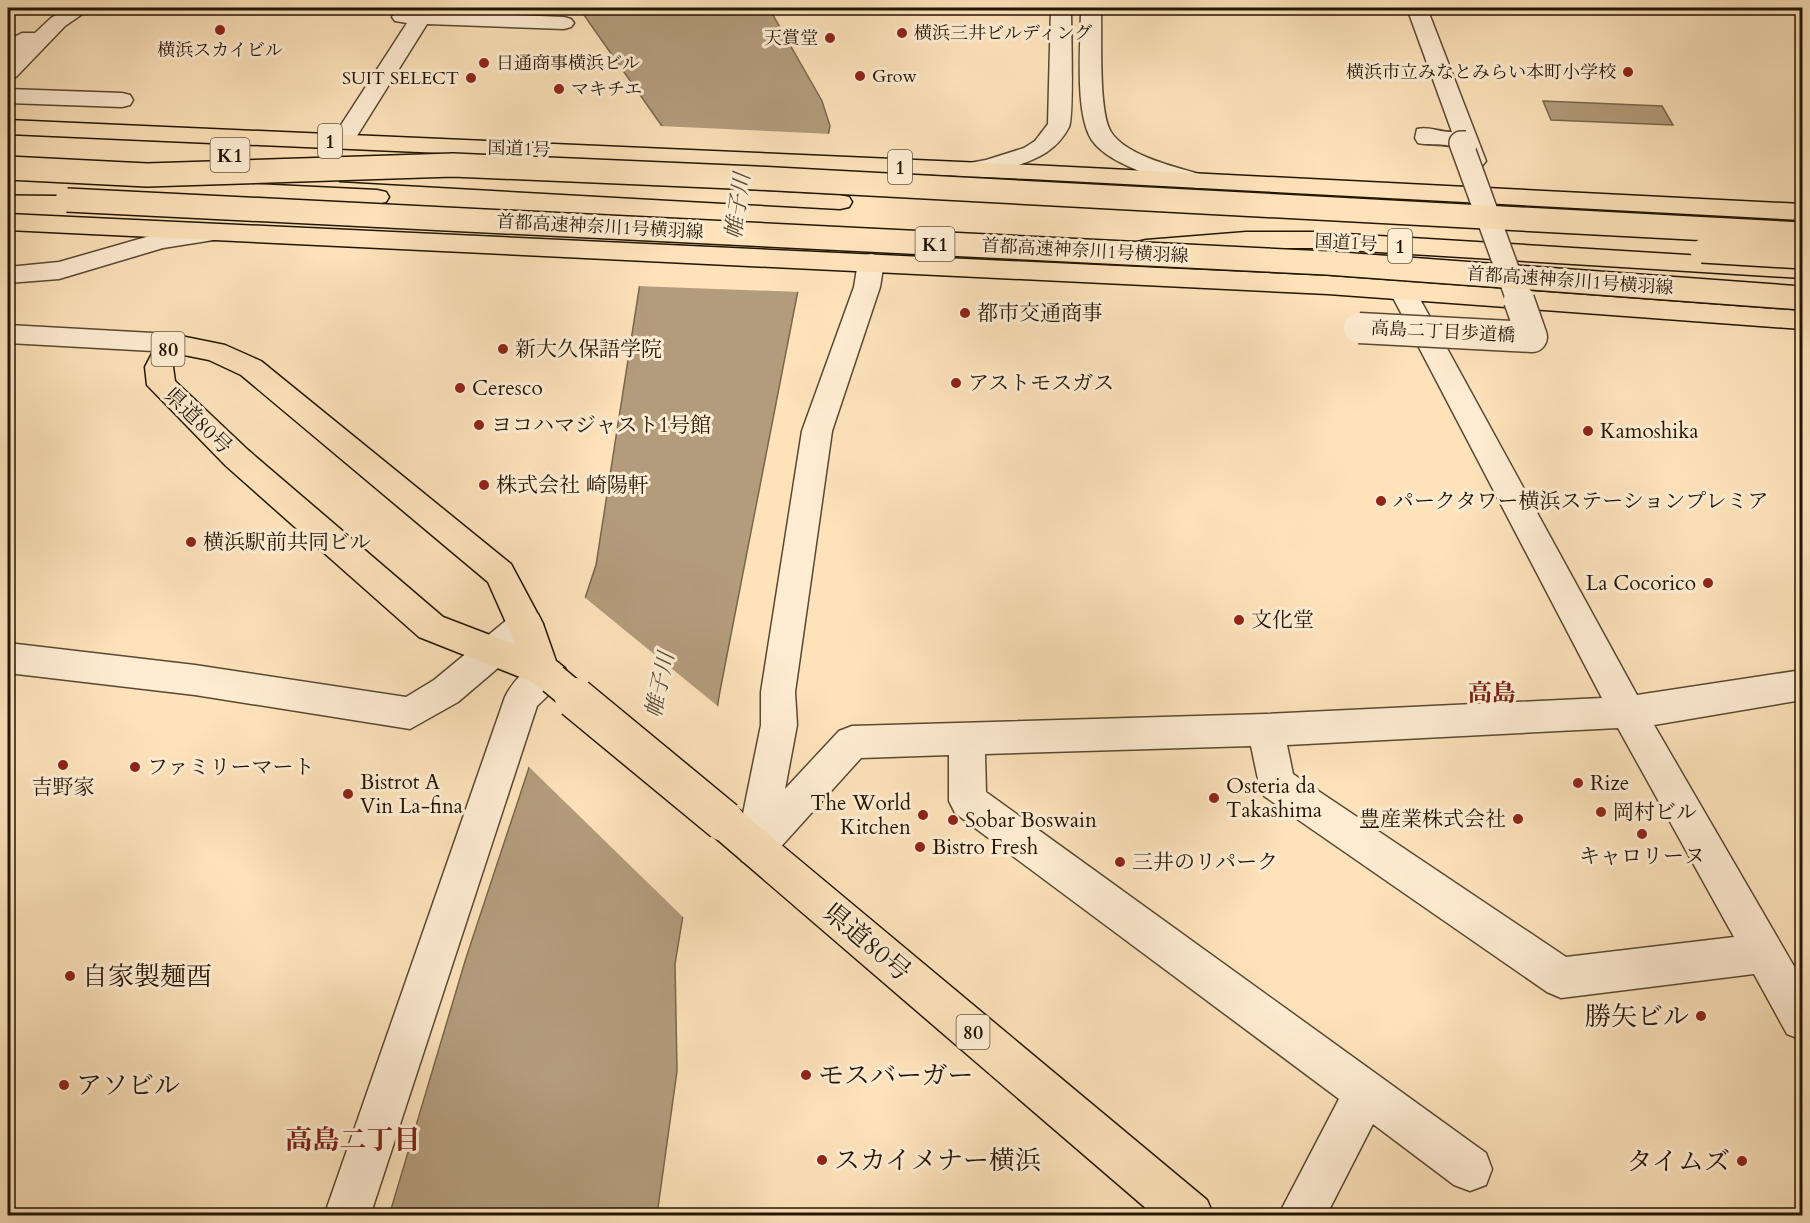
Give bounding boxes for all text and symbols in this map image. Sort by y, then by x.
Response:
place label: 横浜三井ビルディング [914,21,1092,46]
marker: 横浜スカイビル [213,23,227,37]
place label: 天賞堂 [764,26,818,51]
marker: 横浜三井ビルディング [895,26,909,40]
marker: 天賞堂 [823,31,837,45]
place label: 横浜スカイビル [157,38,283,63]
place label: 日通商事横浜ビル [496,51,640,76]
marker: 日通商事横浜ビル [477,56,491,70]
place label: 横浜市立みなとみらい本町小学校 [1346,60,1616,85]
place label: Grow [872,64,918,89]
marker: 横浜市立みなとみらい本町小学校 [1621,65,1635,79]
place label: SUIT SELECT [342,66,459,91]
marker: Grow [853,69,867,83]
marker: SUIT SELECT [464,71,478,85]
place label: マキチエ [571,77,642,102]
marker: マキチエ [552,82,566,96]
road number: 1 [318,124,342,158]
street label: 国道1号 [487,135,551,163]
road number: K1 [210,138,250,172]
road number: 1 [888,150,912,184]
water label: 帷子川 [719,169,758,241]
street label: 首都高速神奈川1号横羽線 [496,209,704,245]
road number: K1 [916,227,954,261]
street label: 国道1号 [1314,229,1378,257]
road number: 1 [1388,229,1412,263]
street label: 首都高速神奈川1号横羽線 [981,233,1189,269]
street label: 首都高速神奈川1号横羽線 [1466,261,1674,301]
place label: 都市交通商事 [977,299,1103,328]
marker: 都市交通商事 [958,306,972,320]
street label: 高島二丁目歩道橋 [1370,316,1516,348]
road number: 80 [152,332,184,366]
place label: 新大久保語学院 [515,335,662,364]
marker: 新大久保語学院 [496,342,510,356]
place label: アストモスガス [968,369,1114,398]
place label: Ceresco [472,374,543,403]
marker: アストモスガス [949,376,963,390]
street label: 県道80号 [158,381,238,461]
marker: Ceresco [453,381,467,395]
place label: ヨコハマジャスト1号館 [491,411,711,440]
place label: Kamoshika [1600,417,1699,446]
marker: ヨコハマジャスト1号館 [472,418,486,432]
marker: Kamoshika [1581,424,1595,438]
place label: 株式会社 崎陽軒 [496,471,649,500]
marker: 株式会社 崎陽軒 [477,478,491,492]
place label: パークタワー横浜ステーションプレミア [1393,487,1768,516]
marker: パークタワー横浜ステーションプレミア [1374,494,1388,508]
place label: 横浜駅前共同ビル [203,528,371,557]
marker: 横浜駅前共同ビル [184,535,198,549]
place label: La Cocorico [1586,569,1696,598]
marker: La Cocorico [1701,576,1715,590]
place label: 文化堂 [1251,606,1314,635]
marker: 文化堂 [1232,613,1246,627]
water label: 帷子川 [638,648,682,720]
district label: 高島 [1468,677,1516,710]
place label: ファミリーマート [147,753,315,782]
marker: 吉野家 [56,758,70,772]
marker: ファミリーマート [128,760,142,774]
place label: Bistrot A Vin La-fina [360,768,463,821]
place label: Rize [1590,769,1629,798]
place label: Osteria da Takashima [1226,772,1322,825]
place label: 吉野家 [32,773,95,802]
marker: Rize [1571,776,1585,790]
marker: Bistrot A Vin La-fina [341,787,355,801]
place label: The World Kitchen [810,789,911,842]
marker: Osteria da Takashima [1207,791,1221,805]
place label: 岡村ビル [1613,798,1697,827]
place label: 豊産業株式会社 [1359,805,1506,834]
marker: 岡村ビル [1594,805,1608,819]
place label: Sobar Boswain [965,806,1097,835]
marker: The World Kitchen [916,808,930,822]
marker: 豊産業株式会社 [1511,812,1525,826]
marker: Sobar Boswain [946,813,960,827]
marker: キャロリーヌ [1635,827,1649,841]
place label: Bistro Fresh [932,833,1039,862]
marker: Bistro Fresh [913,840,927,854]
place label: キャロリーヌ [1579,842,1705,871]
place label: 三井のリパーク [1132,848,1278,877]
marker: 三井のリパーク [1113,855,1127,869]
street label: 県道80号 [816,895,918,989]
place label: 自家製麺酉 [82,959,212,994]
marker: 自家製麺酉 [63,969,77,983]
place label: 勝矢ビル [1585,999,1689,1034]
marker: 勝矢ビル [1694,1009,1708,1023]
road number: 80 [956,1015,990,1049]
place label: モスバーガー [818,1058,973,1093]
place label: アソビル [76,1068,180,1103]
marker: モスバーガー [799,1068,813,1082]
marker: アソビル [57,1078,71,1092]
district label: 高島二丁目 [286,1122,421,1159]
place label: スカイメナー横浜 [834,1143,1041,1178]
place label: タイムズ [1627,1144,1730,1179]
marker: スカイメナー横浜 [815,1153,829,1167]
marker: タイムズ [1735,1154,1749,1168]

